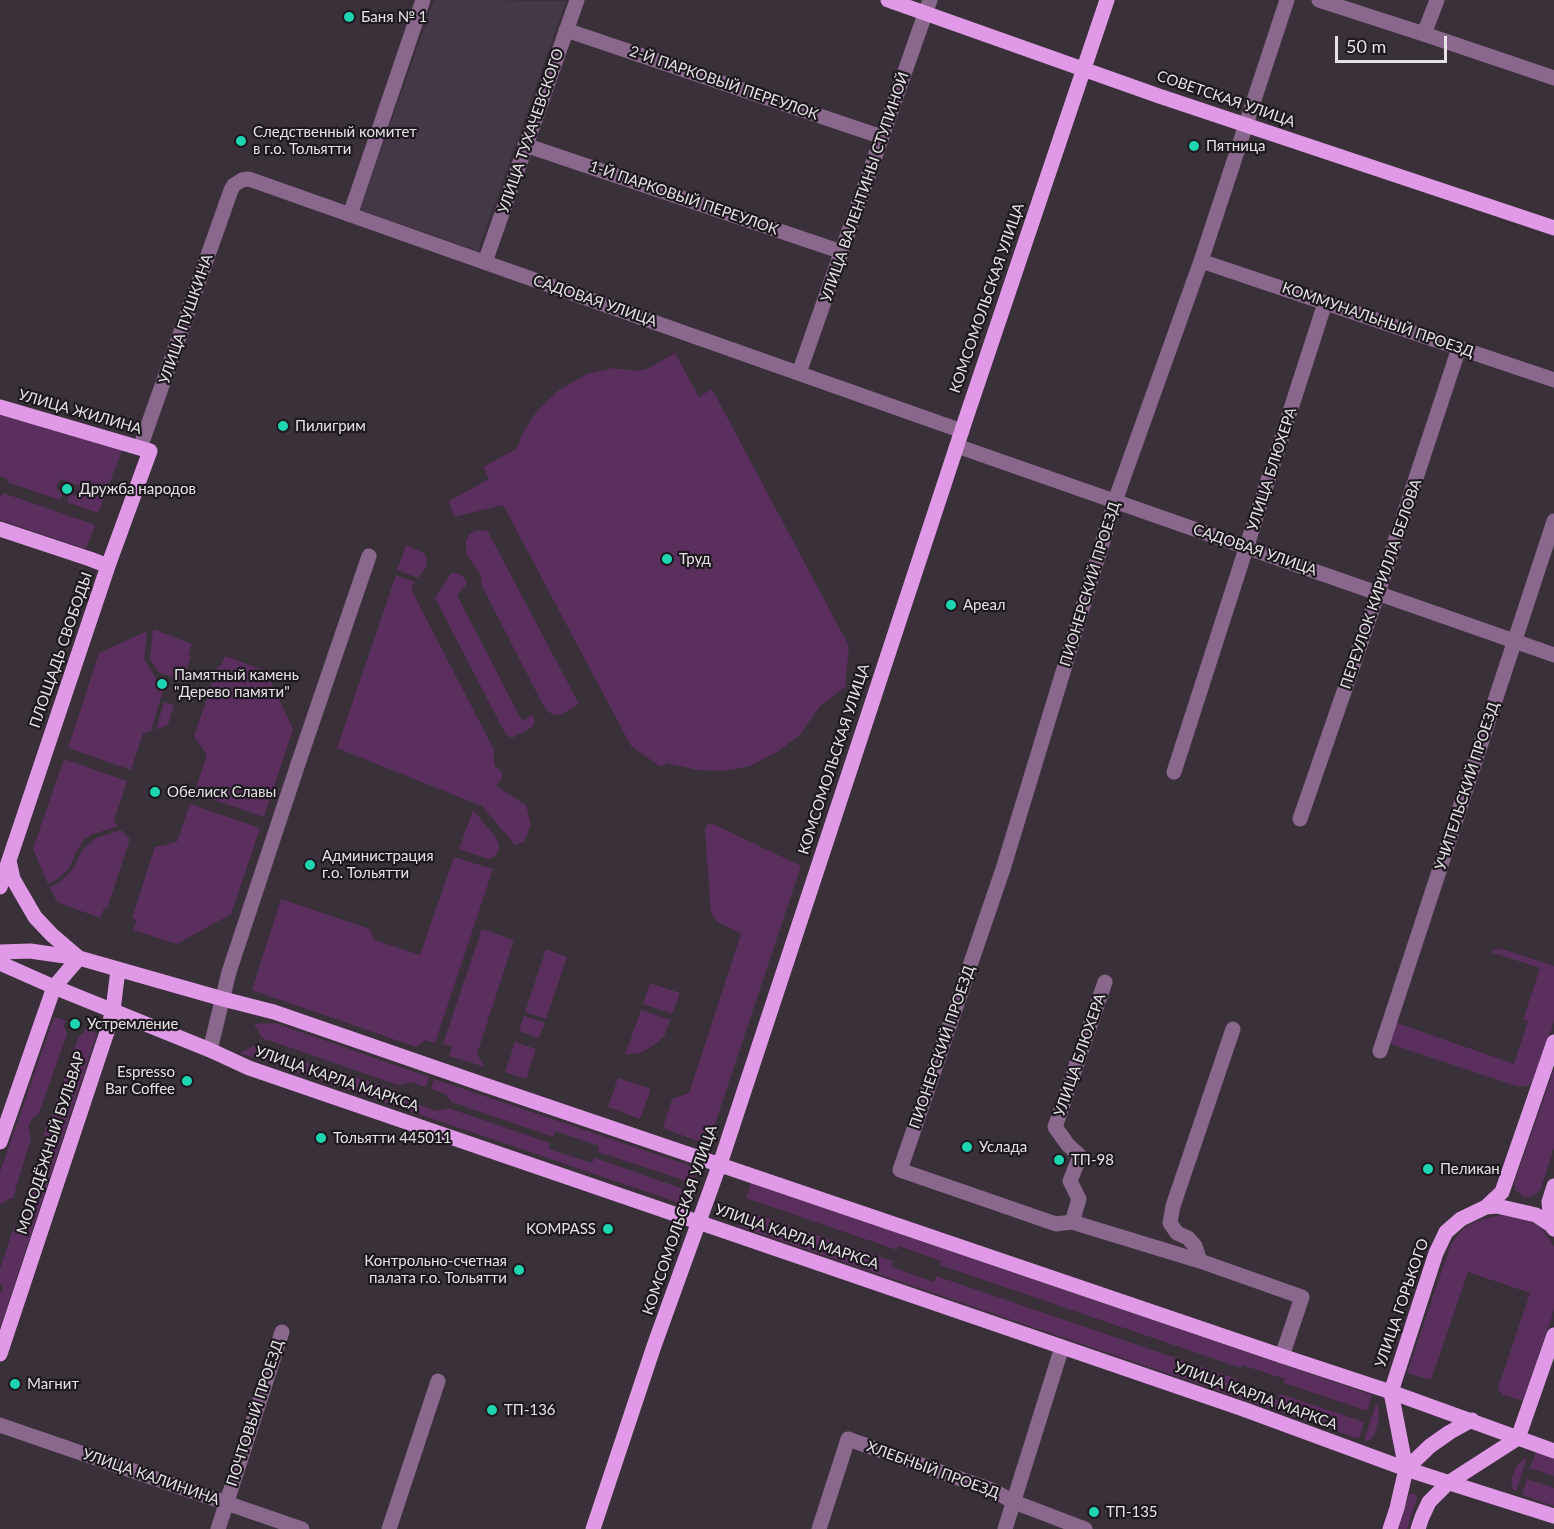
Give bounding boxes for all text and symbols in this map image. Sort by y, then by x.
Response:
place label: Баня № 1 [361,8,427,26]
marker: Баня № 1 [342,10,356,24]
scale bar [1338,24,1450,62]
text: 50 m [1346,35,1386,57]
street label: 2-Й ПАРКОВЫЙ ПЕРЕУЛОК [627,42,821,124]
street label: УЛИЦА ТУХАЧЕВСКОГО [494,46,568,216]
street label: СОВЕТСКАЯ УЛИЦА [1154,67,1298,131]
street label: УЛИЦА ВАЛЕНТИНЫ СТУПИНОЙ [817,70,913,304]
place label: Следственный комитет в г.о. Тольятти [253,123,417,158]
marker: Следственный комитет в г.о. Тольятти [234,134,248,148]
place label: Пятница [1206,137,1265,155]
marker: Пятница [1187,139,1201,153]
street label: 1-Й ПАРКОВЫЙ ПЕРЕУЛОК [587,157,781,239]
street label: КОМСОМОЛЬСКАЯ УЛИЦА [946,201,1028,395]
street label: УЛИЦА ПУШКИНА [155,252,217,386]
street label: САДОВАЯ УЛИЦА [531,271,659,331]
street label: КОММУНАЛЬНЫЙ ПРОЕЗД [1280,279,1476,361]
street label: УЛИЦА ЖИЛИНА [16,386,144,438]
street label: УЛИЦА БЛЮХЕРА [1244,405,1300,533]
place label: Пилигрим [295,417,366,435]
marker: Пилигрим [276,419,290,433]
street label: ПЕРЕУЛОК КИРИЛЛА БЕЛОВА [1337,477,1425,691]
place label: Дружба народов [79,480,196,498]
marker: Дружба народов [60,482,74,496]
street label: ПИОНЕРСКИЙ ПРОЕЗД [1056,499,1124,669]
street label: САДОВАЯ УЛИЦА [1191,520,1319,580]
place label: Труд [679,550,711,568]
marker: Труд [660,552,674,566]
street label: ПЛОЩАДЬ СВОБОДЫ [26,570,96,730]
place label: Ареал [963,596,1006,614]
marker: Ареал [944,598,958,612]
street label: КОМСОМОЛЬСКАЯ УЛИЦА [795,661,873,857]
place label: Памятный камень "Дерево памяти" [174,666,299,701]
marker: Памятный камень "Дерево памяти" [155,677,169,691]
street label: УЧИТЕЛЬСКИЙ ПРОЕЗД [1431,699,1503,873]
place label: Обелиск Славы [167,783,276,801]
marker: Обелиск Славы [148,785,162,799]
place label: Администрация г.о. Тольятти [322,847,434,882]
marker: Администрация г.о. Тольятти [303,858,317,872]
street label: ПИОНЕРСКИЙ ПРОЕЗД [906,963,978,1131]
street label: УЛИЦА БЛЮХЕРА [1051,991,1109,1119]
place label: Устремление [87,1015,178,1033]
marker: Устремление [68,1017,82,1031]
street label: УЛИЦА КАРЛА МАРКСА [253,1042,421,1116]
street label: МОЛОДЁЖНЫЙ БУЛЬВАР [13,1049,89,1237]
place label: Espresso Bar Coffee [105,1063,175,1098]
marker: Espresso Bar Coffee [180,1074,194,1088]
street label: КОМСОМОЛЬСКАЯ УЛИЦА [639,1123,721,1317]
place label: Тольятти 445011 [333,1129,451,1147]
marker: Тольятти 445011 [314,1131,328,1145]
place label: Услада [979,1138,1027,1156]
marker: Услада [960,1140,974,1154]
place label: ТП-98 [1071,1151,1114,1169]
marker: ТП-98 [1052,1153,1066,1167]
place label: Пеликан [1440,1160,1500,1178]
marker: Пеликан [1421,1162,1435,1176]
street label: УЛИЦА КАРЛА МАРКСА [713,1200,881,1274]
place label: KOMPASS [526,1220,596,1238]
marker: KOMPASS [601,1222,615,1236]
street label: УЛИЦА ГОРЬКОГО [1371,1236,1433,1370]
place label: Контрольно-счетная палата г.о. Тольятти [364,1252,507,1287]
marker: Контрольно-счетная палата г.о. Тольятти [512,1263,526,1277]
street label: ПОЧТОВЫЙ ПРОЕЗД [223,1338,287,1488]
street label: УЛИЦА КАРЛА МАРКСА [1172,1358,1340,1434]
place label: Магнит [27,1375,79,1393]
marker: Магнит [8,1377,22,1391]
place label: ТП-136 [504,1401,556,1419]
marker: ТП-136 [485,1403,499,1417]
street label: ХЛЕБНЫЙ ПРОЕЗД [864,1438,1002,1502]
street label: УЛИЦА КАЛИНИНА [80,1445,222,1509]
place label: ТП-135 [1106,1503,1158,1521]
marker: ТП-135 [1087,1505,1101,1519]

